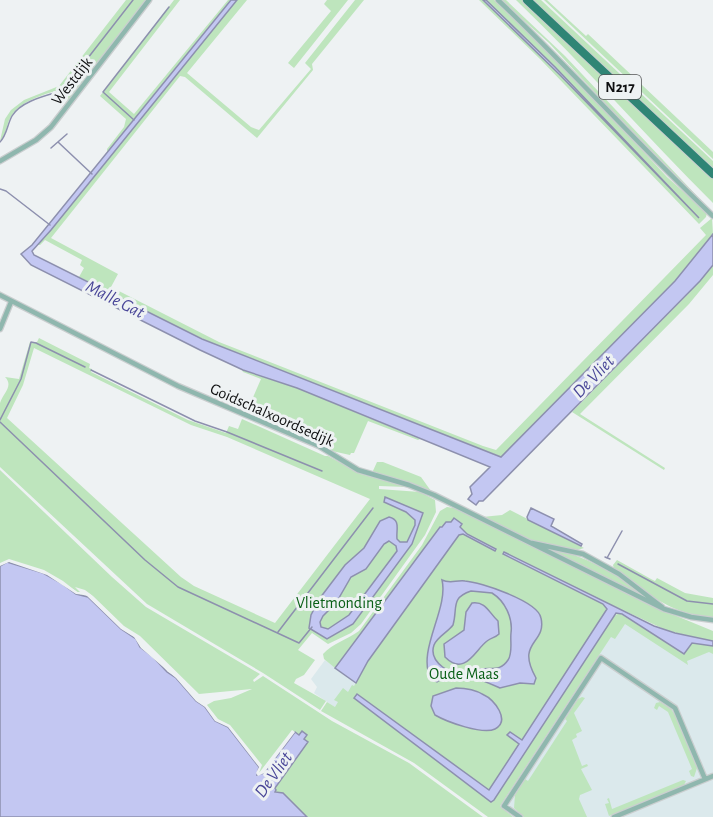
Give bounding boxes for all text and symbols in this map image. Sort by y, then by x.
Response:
street label: Westdijk [49,54,97,108]
road number: N217 [599,75,641,99]
water label: Malle Gat [83,278,147,322]
water label: De Vliet [570,352,618,402]
street label: Goidschalxoordsedijk [207,380,337,451]
park label: Vlietmonding [296,595,382,611]
park label: Oude Maas [429,666,499,682]
water label: De Vliet [252,749,296,801]

